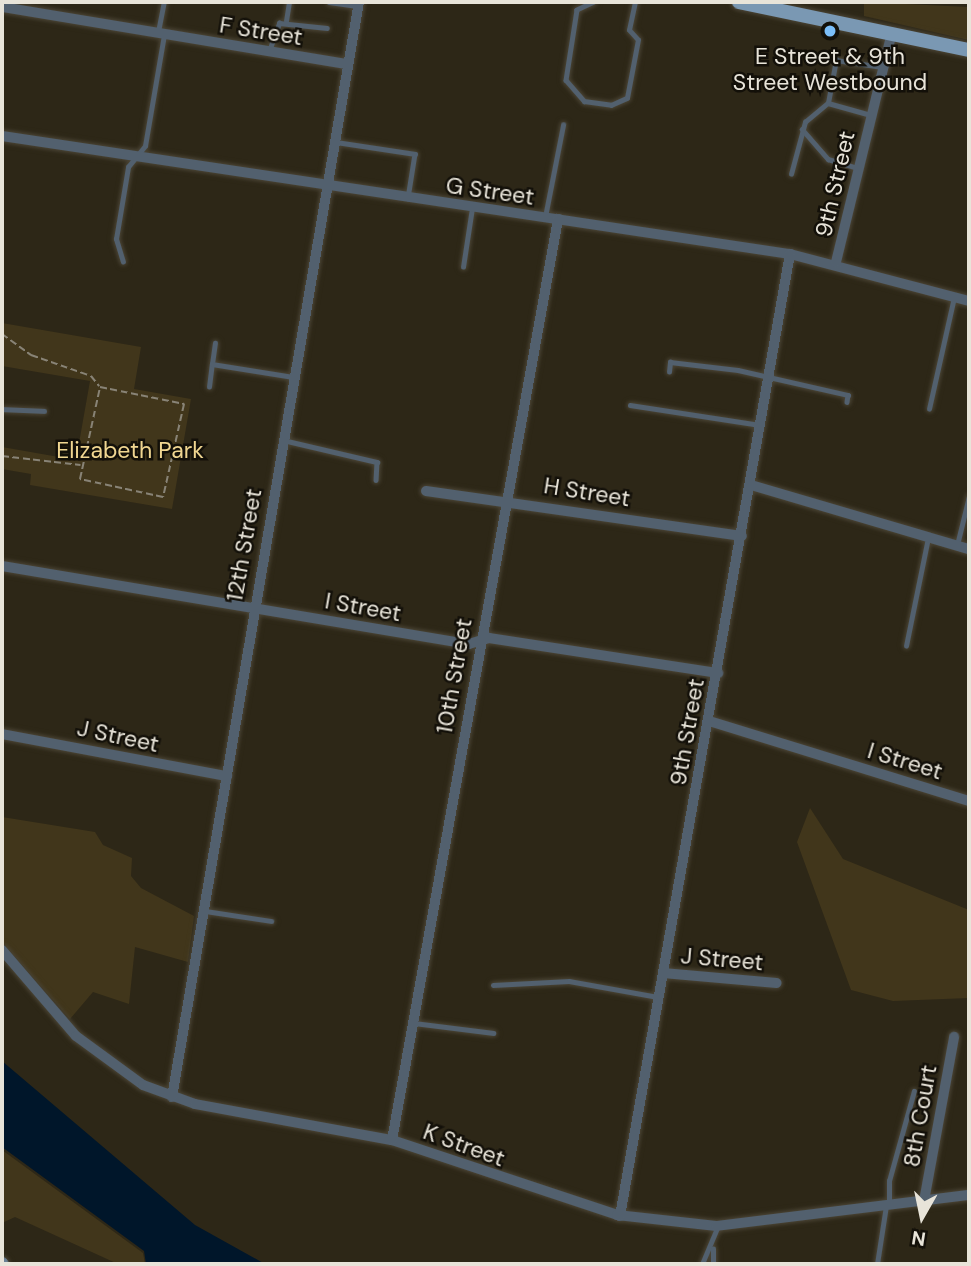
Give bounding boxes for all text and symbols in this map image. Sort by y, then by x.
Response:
street label: F Street [218,11,304,51]
marker: E Street & 9th Street Westbound [822,23,838,39]
place label: E Street & 9th Street Westbound [733,42,927,96]
street label: 9th Street [809,128,861,240]
street label: G Street [444,171,536,211]
park label: Elizabeth Park [56,436,204,464]
street label: H Street [542,472,632,512]
street label: 12th Street [221,486,267,604]
street label: I Street [323,587,403,627]
street label: 10th Street [430,616,478,736]
street label: 9th Street [664,676,710,788]
street label: J Street [75,714,161,758]
street label: I Street [864,737,946,785]
street label: J Street [680,942,764,976]
street label: 8th Court [897,1063,943,1169]
street label: K Street [419,1118,509,1172]
north arrow [887,1182,957,1252]
text: N [910,1225,927,1252]

